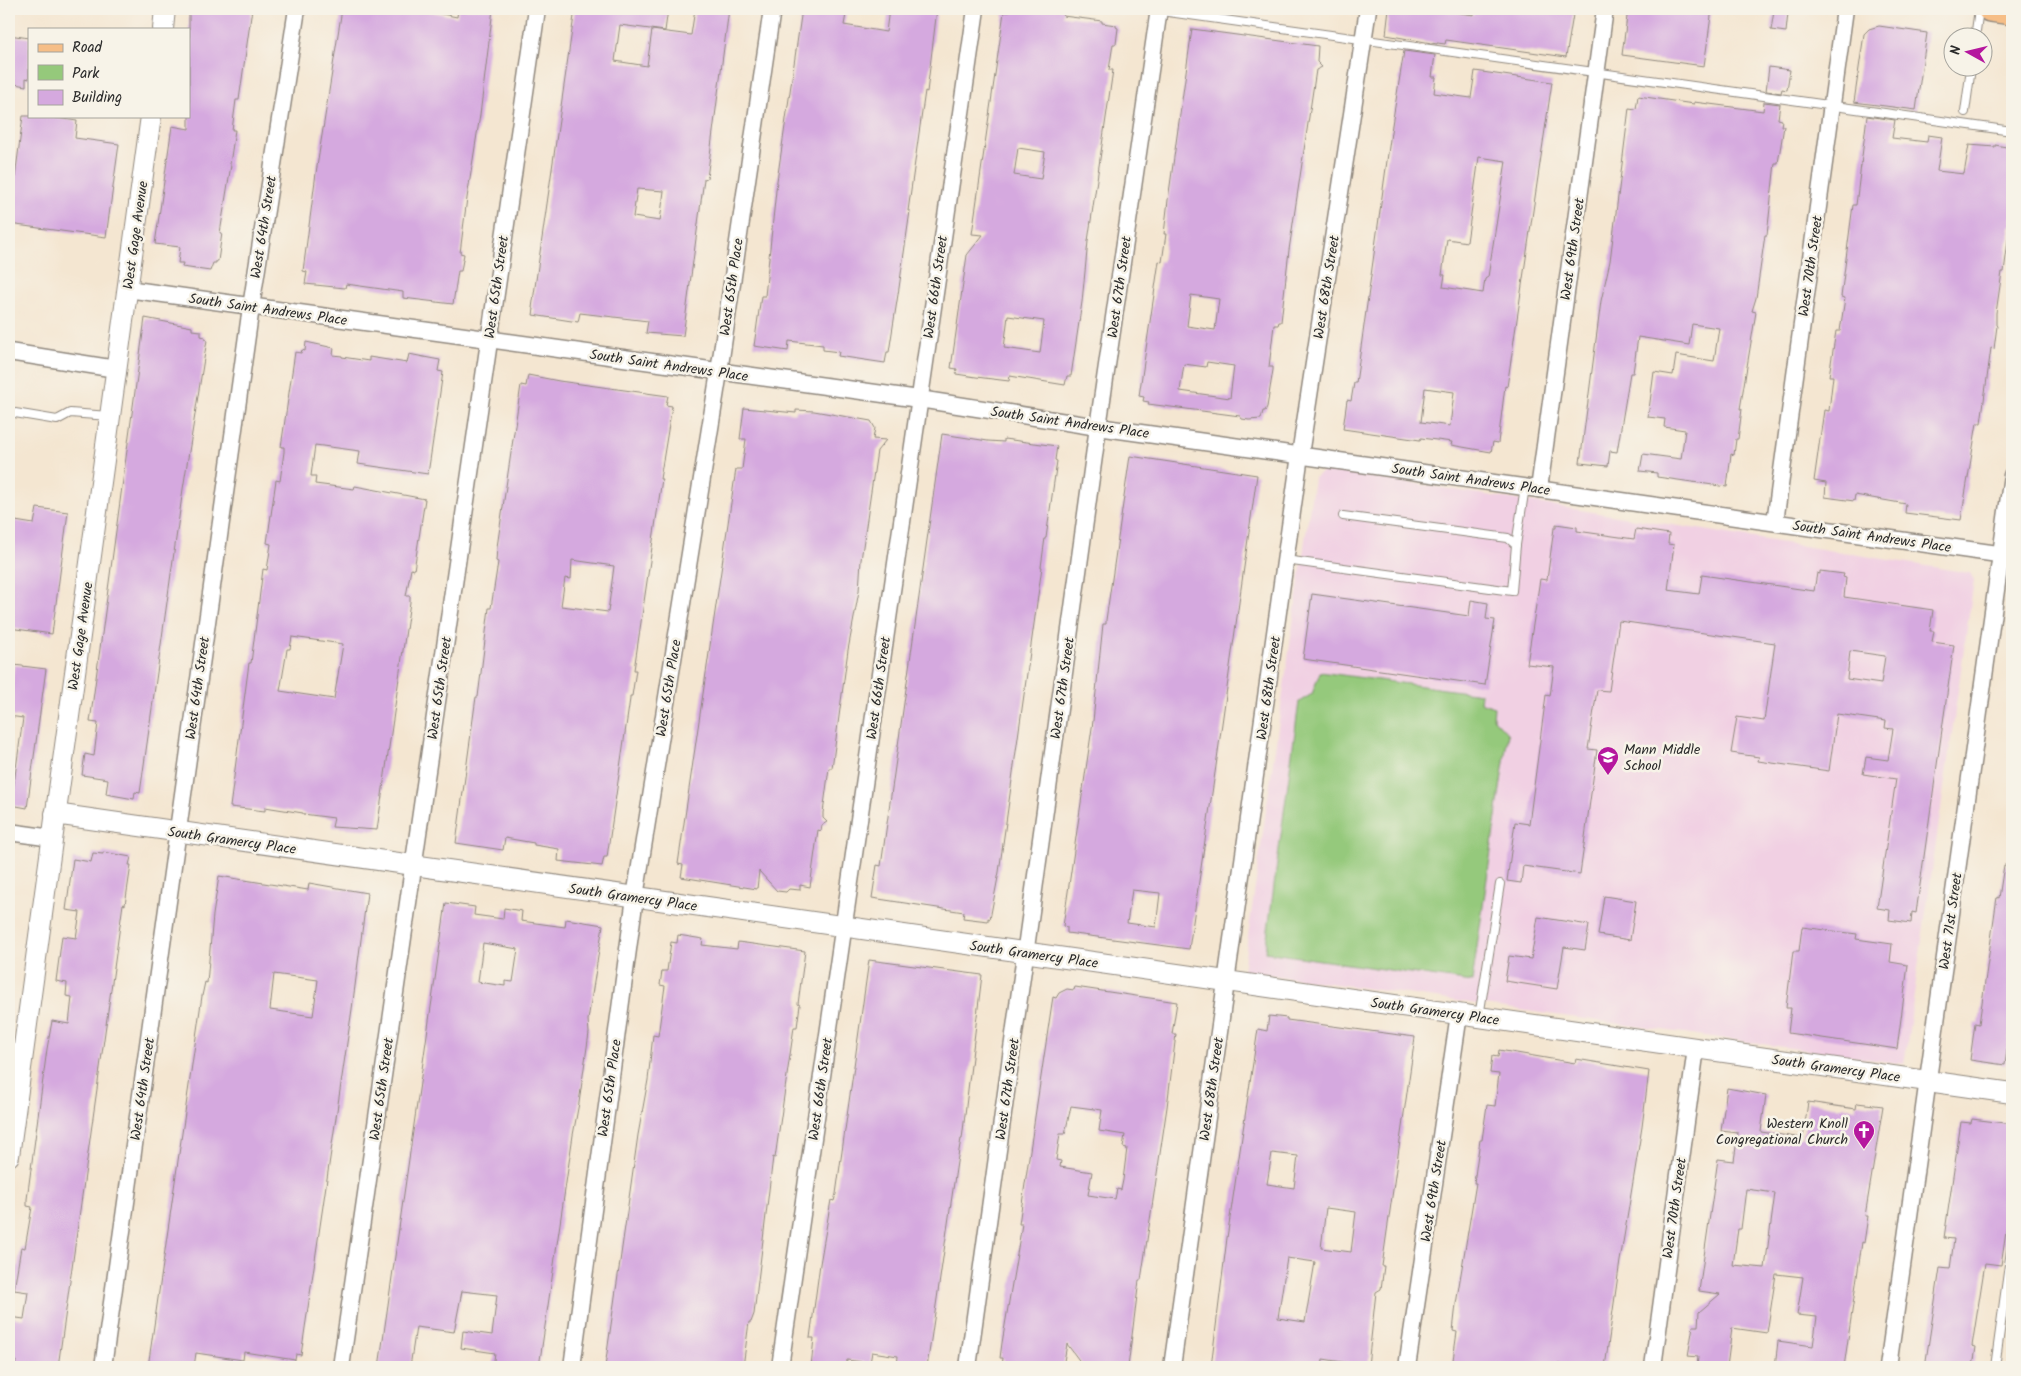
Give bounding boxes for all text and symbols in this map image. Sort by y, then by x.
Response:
legend [28,28,190,118]
north arrow [1944,28,1994,78]
text: Road [72,36,103,60]
text: N [1945,44,1968,56]
text: Park [72,62,100,86]
text: Building [72,86,122,110]
street label: West 64th Street [245,174,283,280]
street label: West Gage Avenue [118,179,155,291]
street label: West 69th Street [1555,196,1591,302]
street label: West 70th Street [1793,214,1829,318]
street label: West 68th Street [1308,233,1346,340]
street label: West 65th Street [479,234,515,340]
street label: West 66th Street [918,234,954,340]
street label: West 67th Street [1102,234,1138,339]
street label: West 65th Place [714,236,750,337]
street label: South Saint Andrews Place [187,288,349,332]
street label: South Saint Andrews Place [588,344,750,388]
street label: South Saint Andrews Place [989,401,1151,445]
street label: South Saint Andrews Place [1390,458,1552,502]
street label: South Saint Andrews Place [1791,515,1953,559]
street label: West Gage Avenue [63,580,100,692]
street label: West 68th Street [1251,634,1287,741]
street label: West 64th Street [180,635,216,741]
street label: West 65th Street [422,635,458,741]
street label: West 66th Street [861,635,897,741]
street label: West 67th Street [1045,635,1081,740]
street label: West 65th Place [650,637,688,738]
place label: Mann Middle School [1624,739,1701,777]
school or university icon: Mann Middle School [1596,745,1620,776]
street label: South Gramercy Place [166,821,298,861]
street label: West 71st Street [1933,871,1969,971]
street label: South Gramercy Place [567,878,699,918]
street label: South Gramercy Place [968,935,1100,975]
street label: South Gramercy Place [1369,992,1501,1032]
street label: West 68th Street [1194,1035,1230,1142]
street label: West 64th Street [125,1036,161,1142]
street label: West 65th Street [364,1036,400,1142]
street label: West 66th Street [803,1036,839,1142]
street label: West 67th Street [990,1036,1026,1141]
street label: West 65th Place [592,1037,628,1138]
street label: South Gramercy Place [1770,1049,1902,1089]
place label: Western Knoll Congregational Church [1716,1113,1849,1151]
church icon: Western Knoll Congregational Church [1852,1119,1876,1150]
street label: West 69th Street [1415,1138,1453,1244]
street label: West 70th Street [1657,1156,1693,1260]

